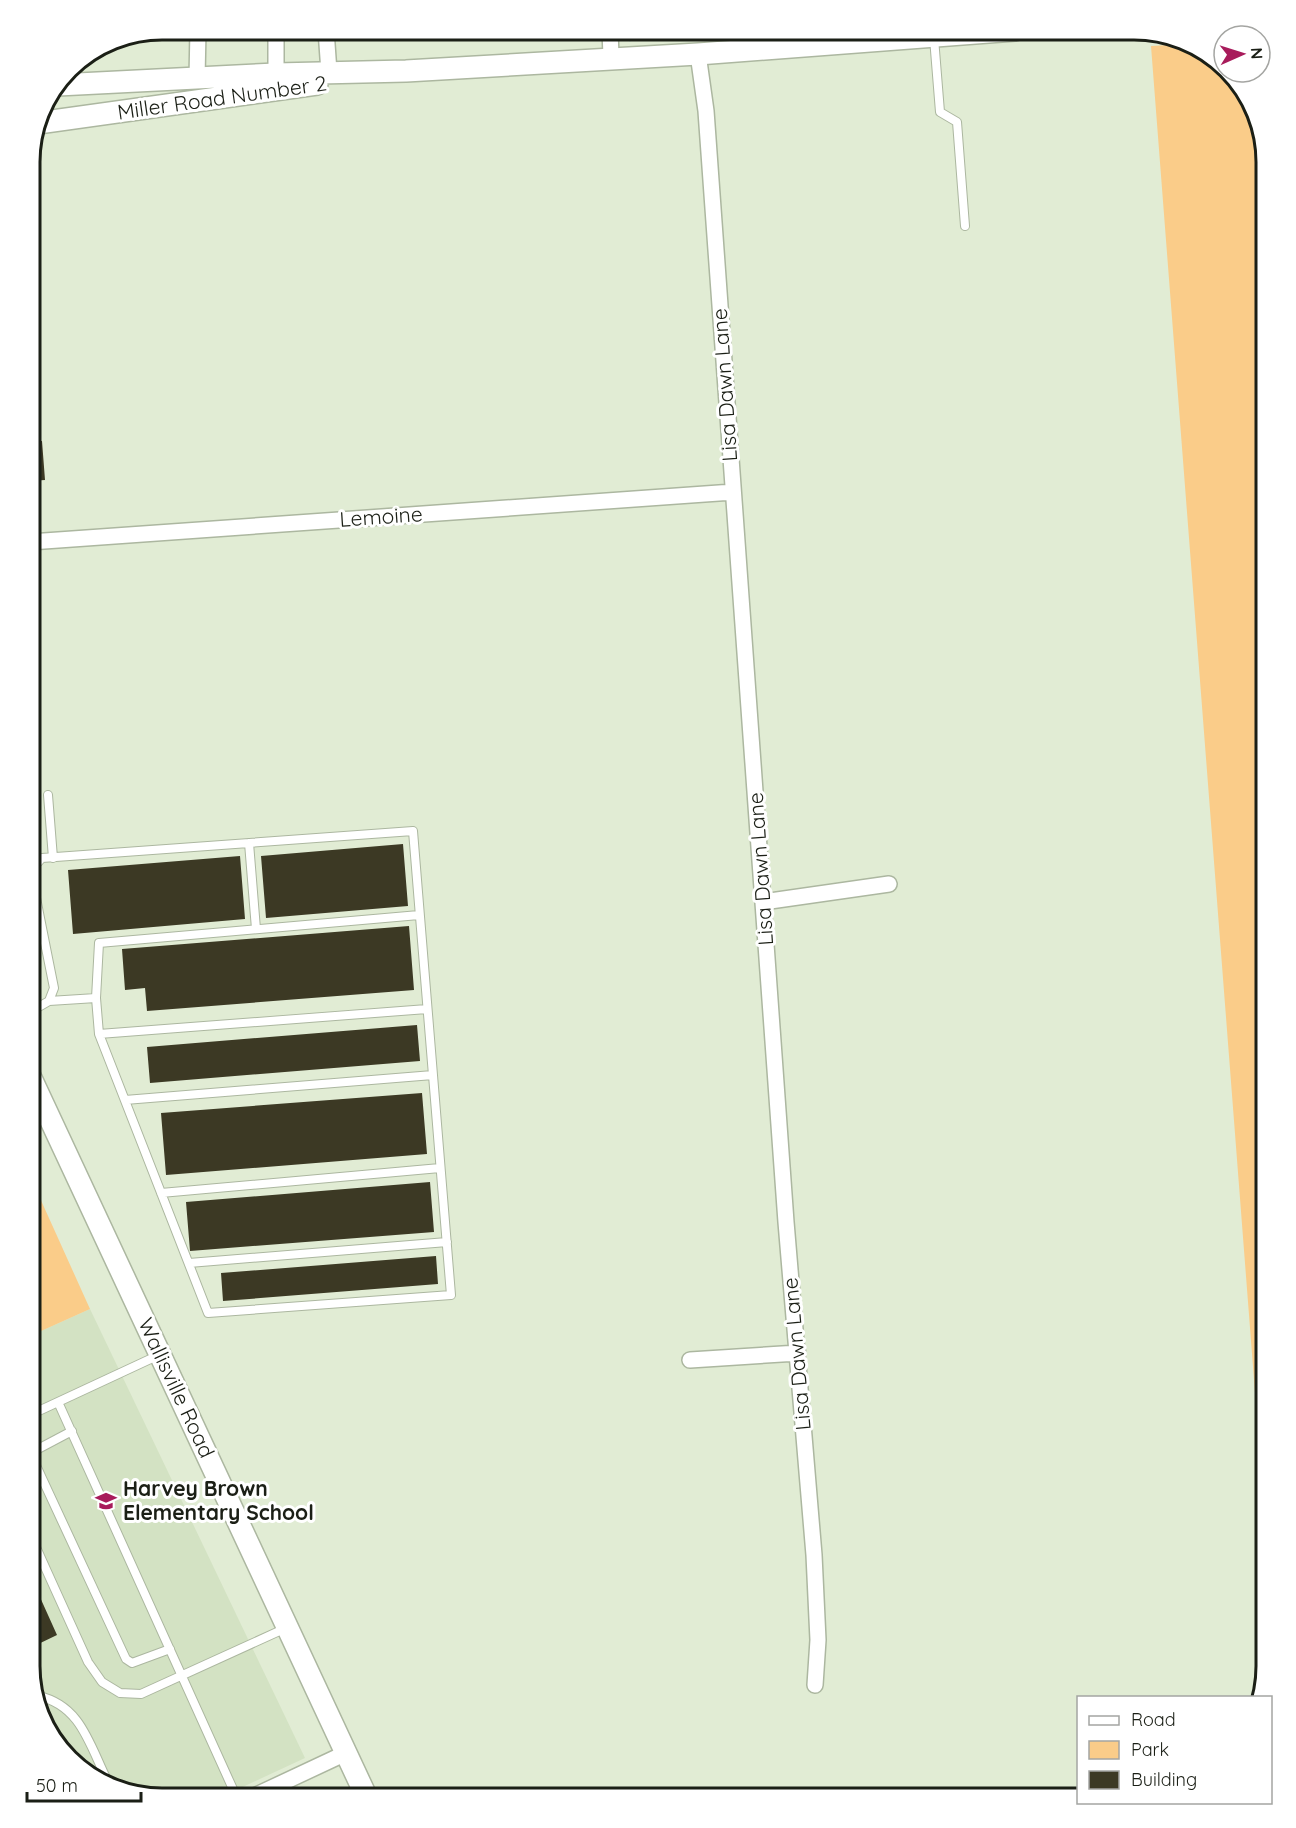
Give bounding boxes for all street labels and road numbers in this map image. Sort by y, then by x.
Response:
street label: Miller Road Number 2 [115,69,328,125]
street label: Lisa Dawn Lane [706,308,742,462]
street label: Lemoine [338,500,423,532]
street label: Lisa Dawn Lane [742,792,778,946]
street label: Lisa Dawn Lane [776,1277,816,1432]
street label: Wallisville Road [133,1313,221,1462]

